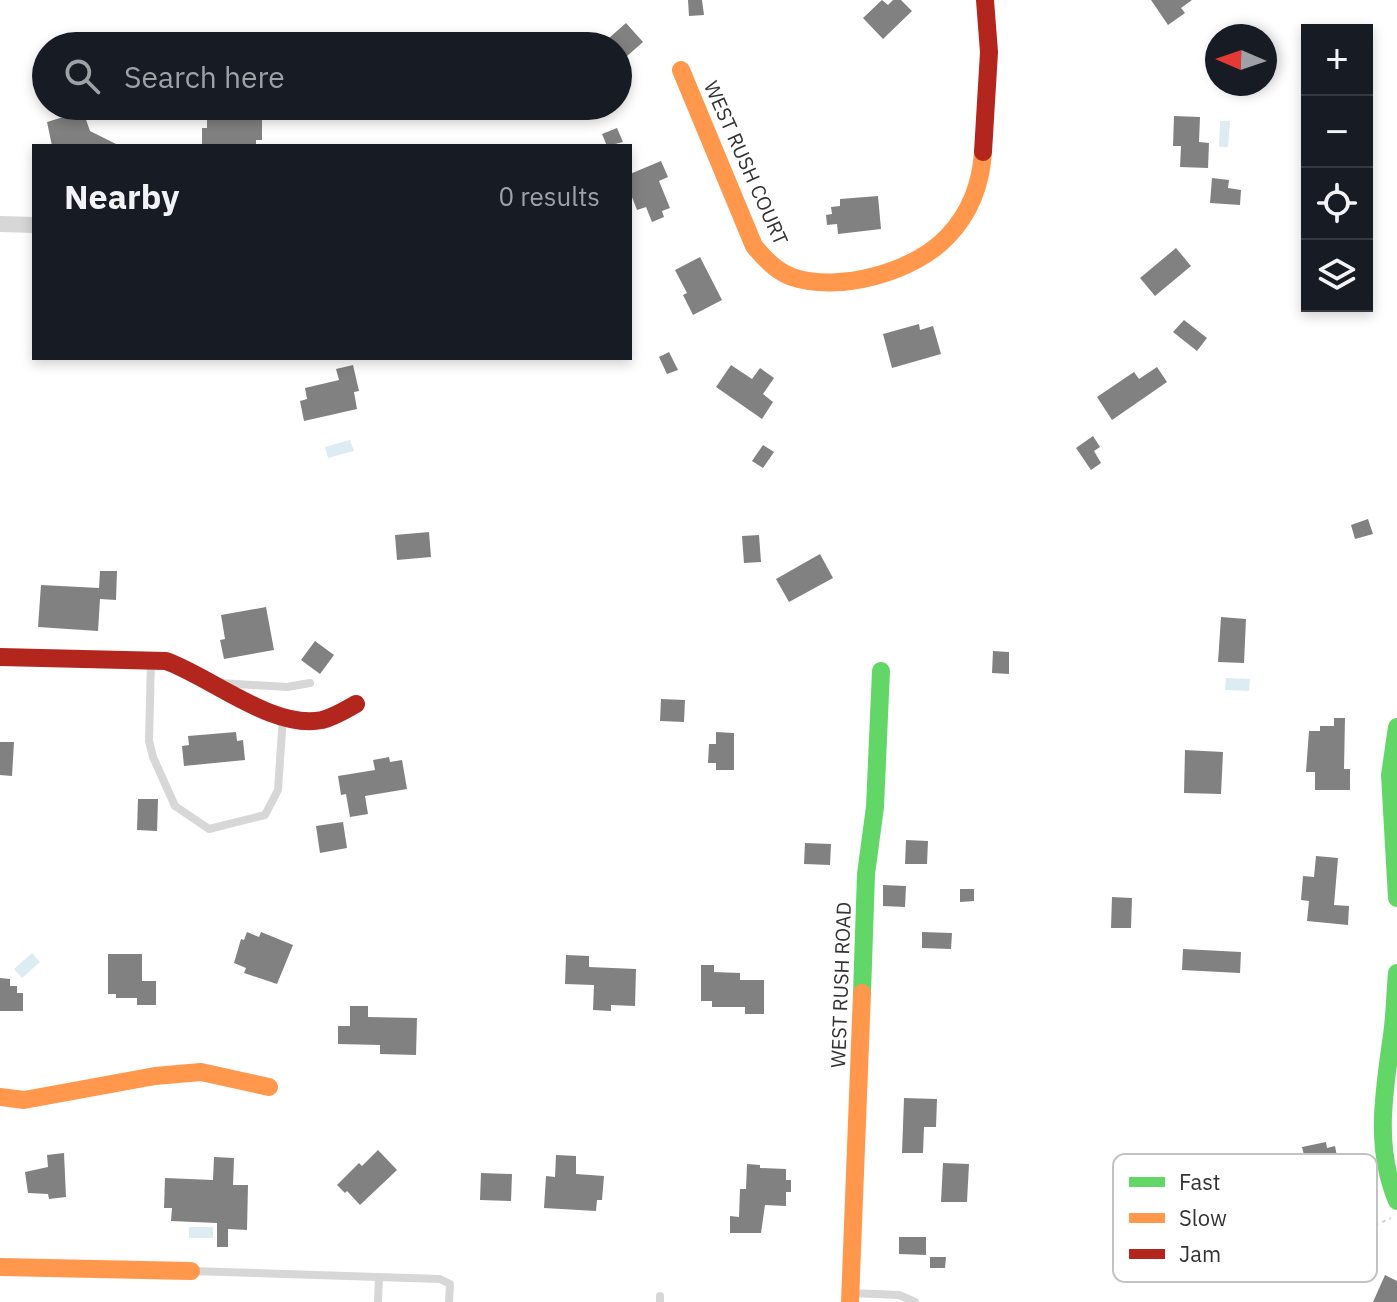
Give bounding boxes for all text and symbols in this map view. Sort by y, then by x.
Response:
north arrow [1205,24,1277,96]
map controls [1301,24,1373,312]
button: + [1301,24,1373,96]
search box [32,32,632,120]
icon: search [60,54,104,98]
text: Search here [124,57,285,96]
street label: WEST RUSH COURT [698,76,795,249]
button: − [1301,96,1373,168]
button: locate [1301,168,1373,240]
text: Nearby [64,174,179,218]
text: 0 results [498,179,600,213]
button: layers [1301,240,1373,312]
street label: WEST RUSH ROAD [824,901,857,1069]
legend [1113,1154,1377,1282]
text: Fast [1179,1167,1220,1196]
text: Slow [1179,1203,1227,1232]
text: Jam [1179,1239,1221,1268]

